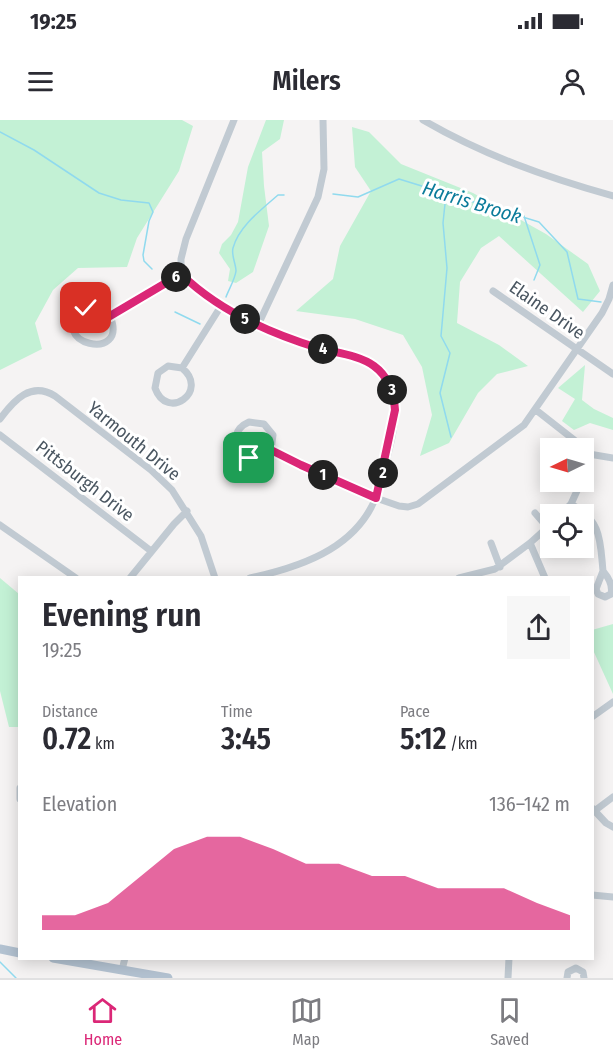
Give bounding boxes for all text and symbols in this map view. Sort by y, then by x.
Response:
text: 19:25 [30,8,77,35]
icon: menu [24,65,57,98]
text: Milers [272,65,341,97]
icon: person [556,65,589,98]
water label: Harris Brook [419,176,525,229]
pin: 6 [161,262,191,292]
text: 6 [172,267,180,286]
street label: Elaine Drive [505,276,589,344]
pin [60,282,111,333]
icon: check [69,291,102,324]
pin: 5 [230,304,260,334]
text: 5 [241,309,249,328]
pin: 4 [308,334,338,364]
text: 4 [319,339,327,358]
pin: 3 [377,375,407,405]
text: 3 [388,380,396,399]
street label: Yarmouth Drive [83,397,185,485]
pin [223,432,274,483]
street label: Pittsburgh Drive [31,436,139,526]
north arrow [540,438,594,492]
map controls [540,438,594,558]
icon: arrive [232,441,265,474]
pin: 2 [368,458,398,488]
pin: 1 [308,460,338,490]
text: 2 [379,463,387,482]
text: 1 [320,465,326,484]
button: locate [540,504,594,558]
text: Evening run [42,595,202,635]
button: share [507,596,570,659]
text: 19:25 [42,638,82,662]
text: Distance [42,702,98,721]
text: Time [221,702,253,721]
text: Pace [400,702,430,721]
text: 0.72 [42,721,91,757]
text: 3:45 [221,721,271,757]
text: 5:12 [400,721,447,757]
text: km [91,734,115,753]
text: /km [447,734,478,753]
text: Elevation [42,792,117,816]
text: 136–142 m [489,792,570,816]
tab: Home [84,994,122,1049]
tab: Map [290,994,323,1049]
tab: Saved [490,994,529,1049]

